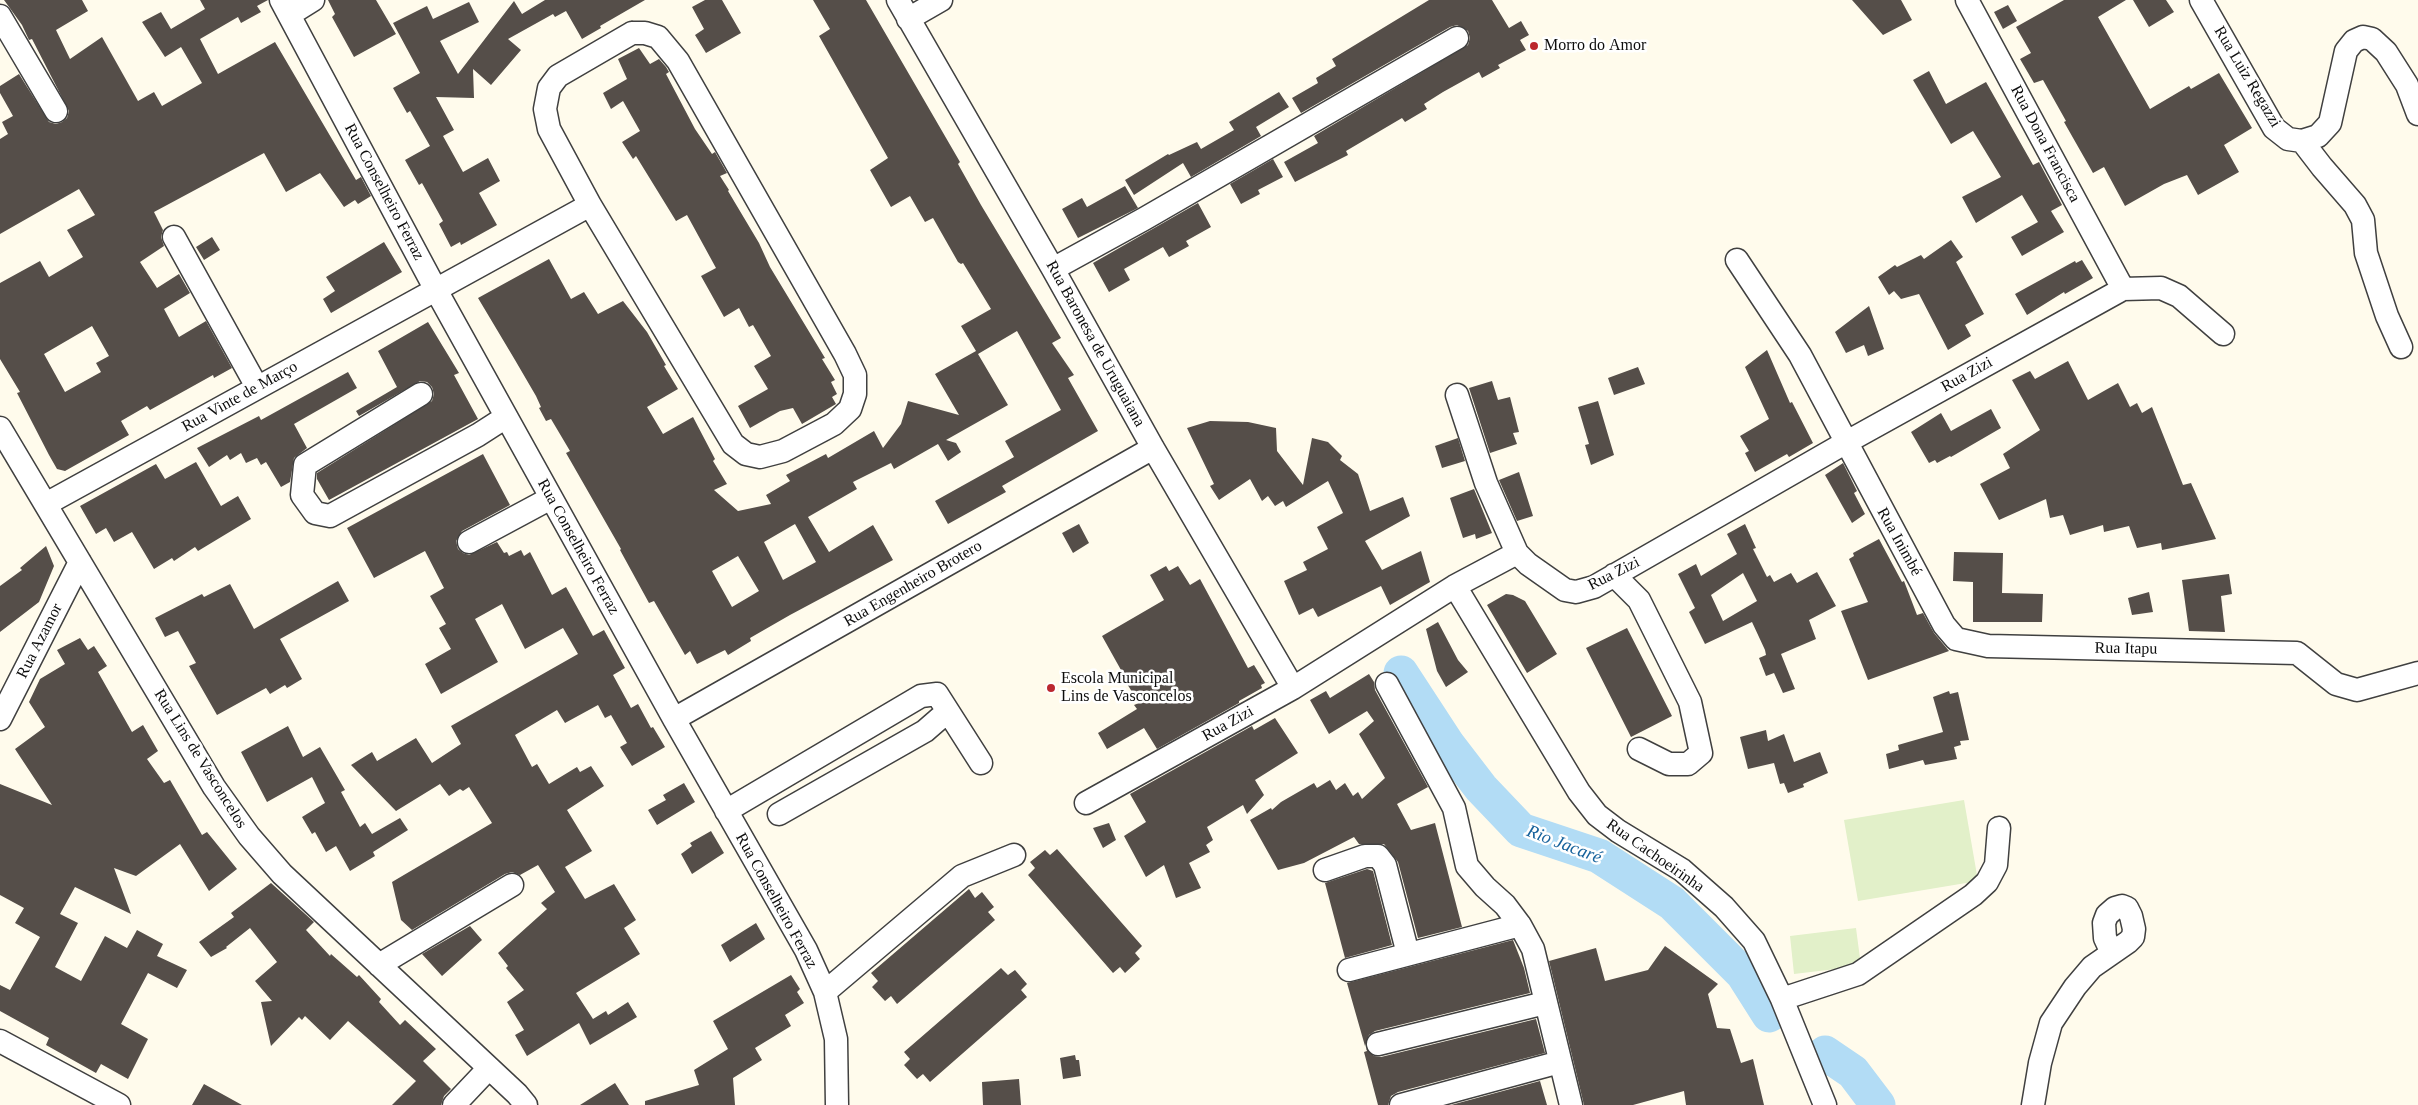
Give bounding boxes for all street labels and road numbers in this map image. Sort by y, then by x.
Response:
street label: Rua Luiz Regazzi [2209,23,2285,131]
street label: Rua Dona Francisca [2006,82,2084,206]
street label: Rua Conselheiro Ferraz [340,120,428,264]
street label: Rua Baronesa de Uruguaiana [1041,258,1149,430]
street label: Rua Zizi [1938,353,1996,397]
street label: Rua Vinte de Março [179,357,301,437]
street label: Rua Conselheiro Ferraz [533,476,623,618]
street label: Rua Inimbé [1872,505,1926,579]
street label: Rua Engenheiro Brotero [840,537,986,631]
street label: Rua Zizi [1585,553,1643,595]
street label: Rua Azamor [13,600,67,682]
street label: Rua Itapu [2095,639,2157,659]
street label: Rua Lins de Vasconcelos [149,686,251,832]
street label: Rua Zizi [1199,702,1257,746]
street label: Rua Cachoeirinha [1602,815,1708,897]
street label: Rua Conselheiro Ferraz [731,830,821,972]

